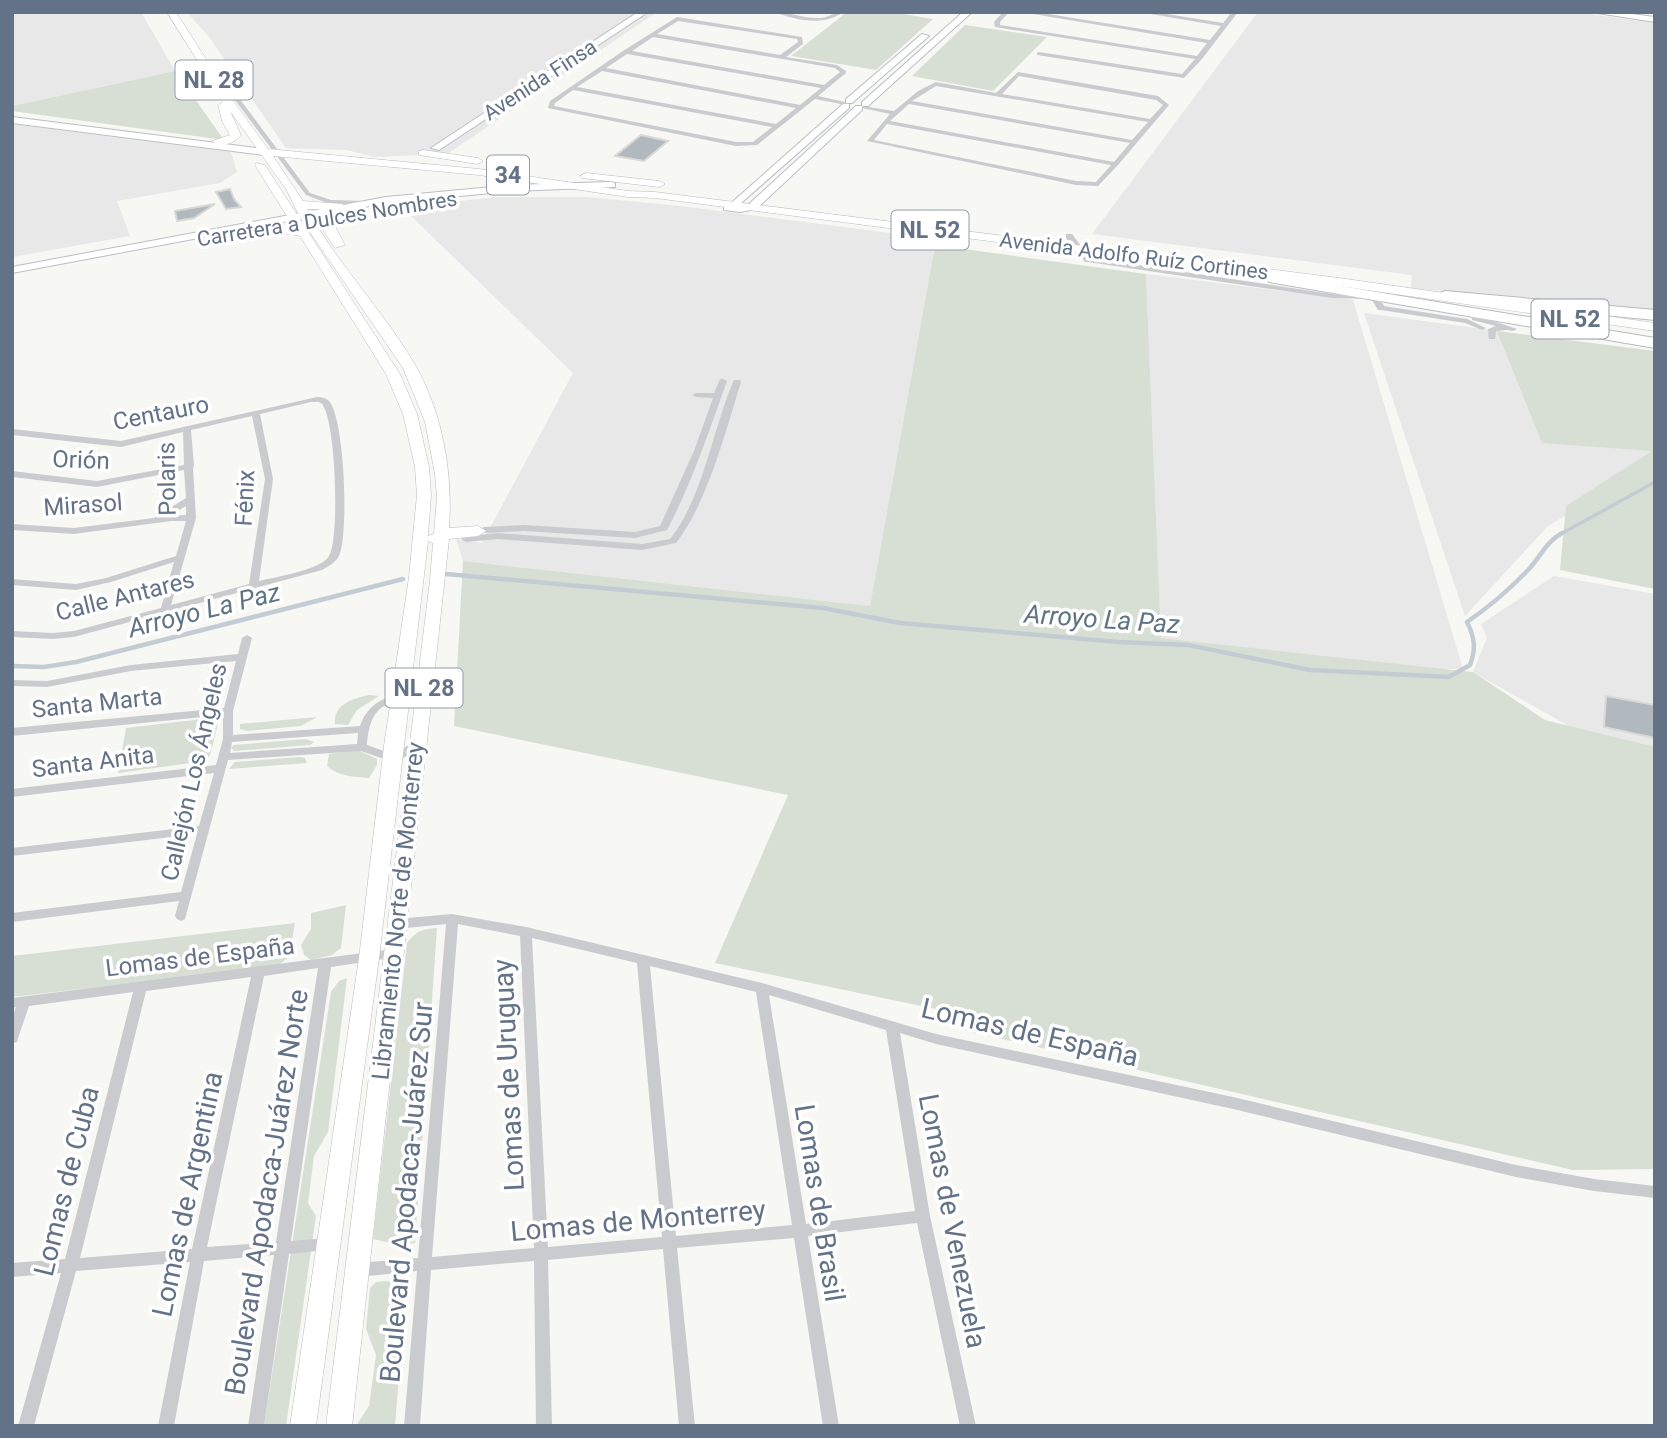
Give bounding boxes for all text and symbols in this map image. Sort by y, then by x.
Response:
street label: Avenida Finsa [479,35,601,125]
road number: NL 28 [176,60,252,100]
road number: 34 [487,156,529,194]
street label: Carretera a Dulces Nombres [195,187,459,251]
road number: NL 52 [892,210,968,249]
street label: Avenida Adolfo Ruíz Cortines [998,228,1270,284]
road number: NL 52 [1532,300,1608,338]
street label: Centauro [111,390,211,436]
street label: Polaris [152,442,182,516]
street label: Orión [52,445,110,475]
street label: Fénix [230,469,260,527]
street label: Mirasol [42,488,124,522]
street label: Calle Antares [53,565,197,627]
water label: Arroyo La Paz [123,576,284,644]
water label: Arroyo La Paz [1021,598,1181,639]
street label: Callejón Los Ángeles [155,660,233,884]
road number: NL 28 [386,668,462,708]
street label: Santa Marta [30,682,164,724]
street label: Libramiento Norte de Monterrey [366,740,430,1081]
street label: Santa Anita [30,741,156,783]
street label: Lomas de España [104,932,296,982]
street label: Lomas de Uruguay [486,958,531,1192]
street label: Boulevard Apodaca-Juárez Norte [218,987,315,1397]
street label: Lomas de España [918,991,1142,1074]
street label: Boulevard Apodaca-Juárez Sur [373,1000,440,1384]
street label: Lomas de Argentina [145,1068,230,1320]
street label: Lomas de Cuba [27,1083,106,1279]
street label: Lomas de Venezuela [912,1091,993,1351]
street label: Lomas de Brasil [788,1102,851,1304]
street label: Lomas de Monterrey [509,1193,767,1248]

